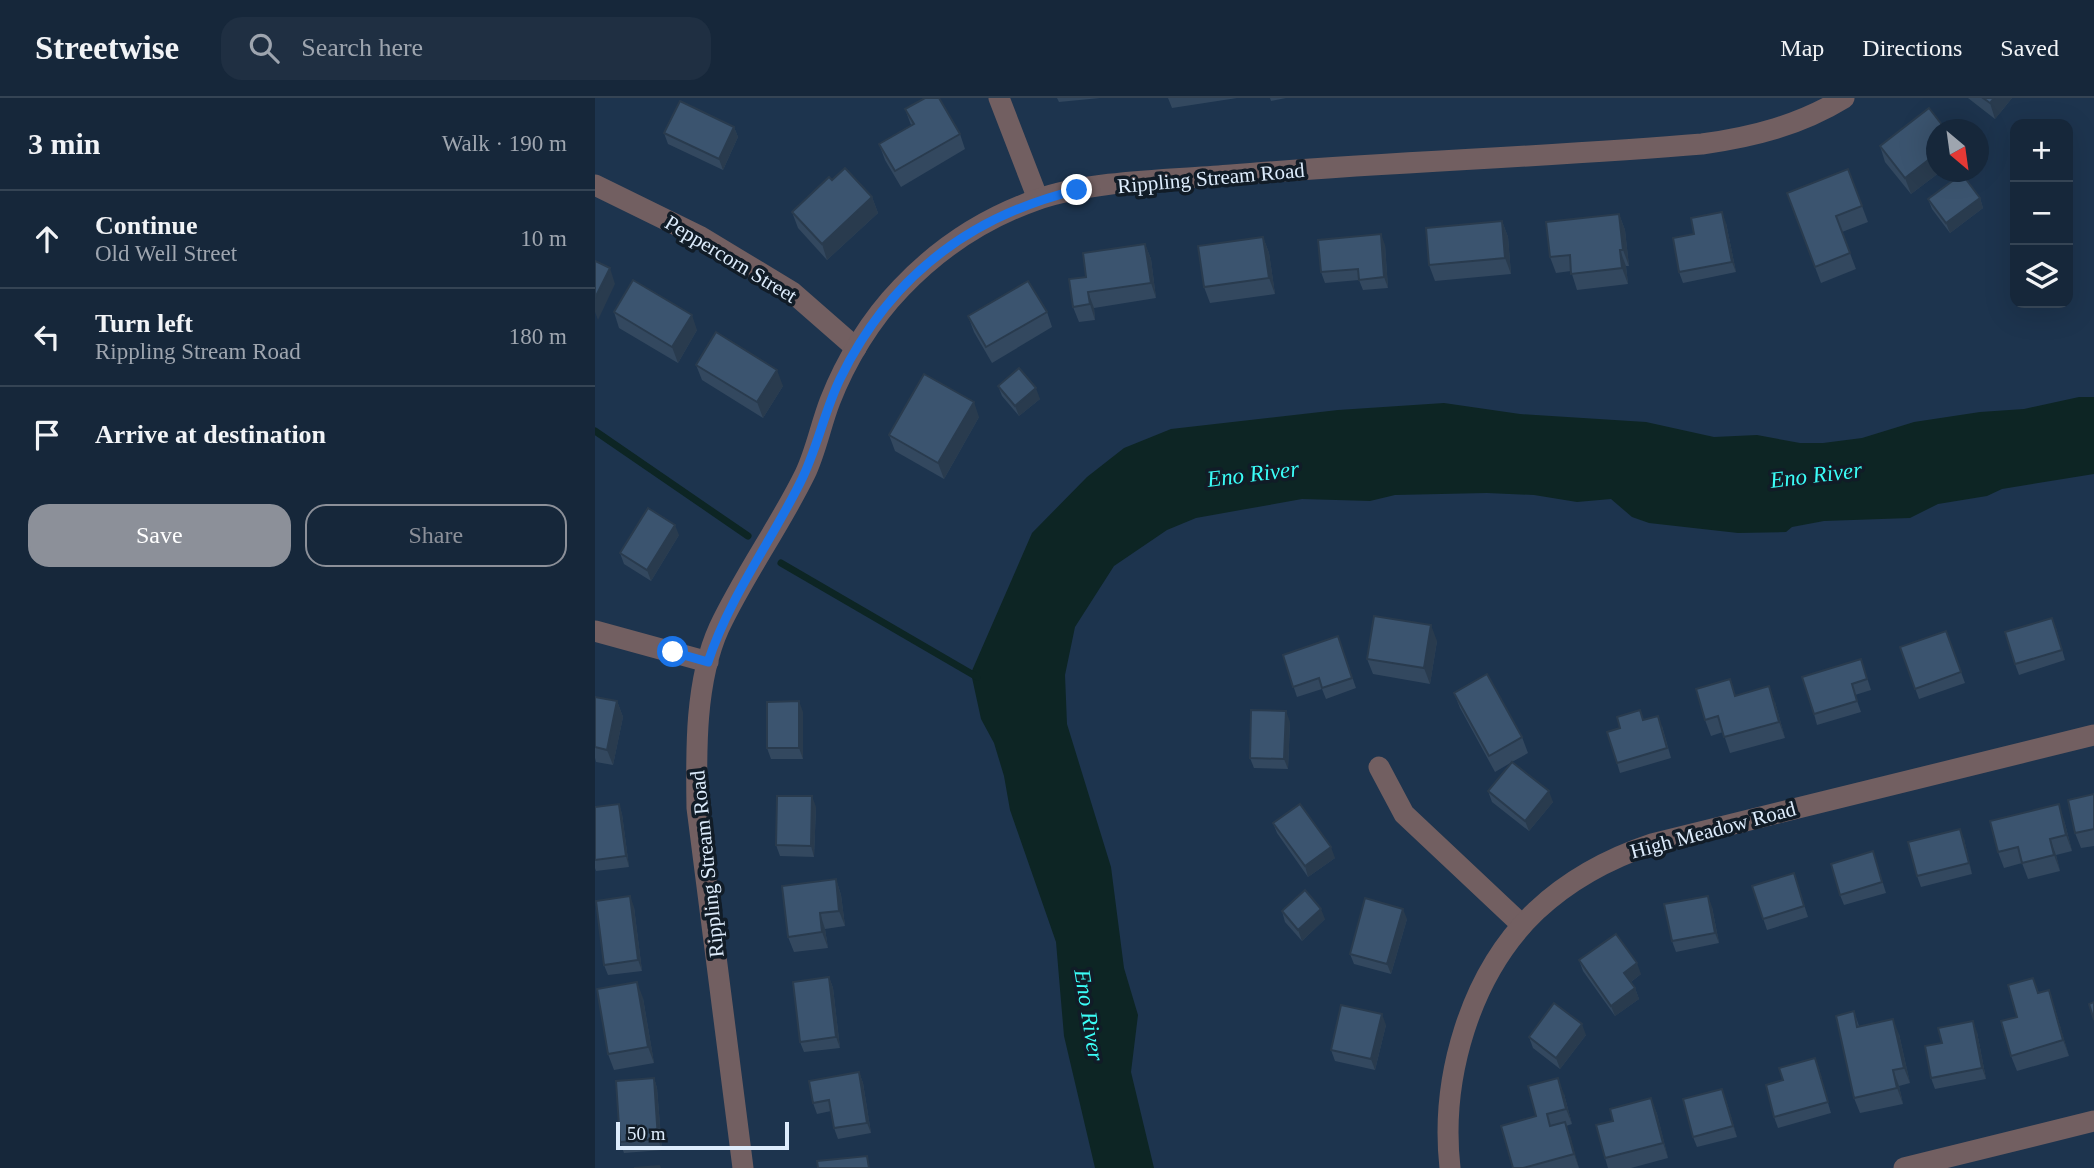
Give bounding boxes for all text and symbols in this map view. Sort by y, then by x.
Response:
search box [221,17,711,80]
icon: search [245,29,283,67]
text: Streetwise [35,30,179,66]
text: Search here [301,33,423,62]
text: Map [1780,35,1824,61]
text: Directions [1862,35,1962,61]
text: Saved [2000,35,2059,61]
north arrow [1926,119,1989,182]
map controls [2010,119,2073,308]
button: + [2010,119,2073,182]
text: 3 min [28,127,101,160]
text: Walk · 190 m [442,131,567,156]
street label: Rippling Stream Road [1116,158,1306,198]
route end [1061,174,1092,205]
button: − [2010,182,2073,245]
street label: Peppercorn Street [661,210,802,308]
text: Continue [95,211,198,240]
icon: ahead [28,220,66,258]
text: 10 m [520,226,567,251]
text: Old Well Street [95,241,237,266]
button: layers [2010,245,2073,308]
text: Turn left [95,309,193,338]
icon: left [28,318,66,356]
text: 180 m [509,324,567,349]
text: Rippling Stream Road [95,339,301,364]
icon: arrive [28,416,66,454]
text: Arrive at destination [95,420,326,449]
water label: Eno River [1205,456,1302,492]
water label: Eno River [1768,457,1865,493]
button: Save [28,504,291,567]
button: Share [305,504,567,567]
route start [657,636,688,667]
street label: Rippling Stream Road [685,769,729,959]
street label: High Meadow Road [1628,796,1799,864]
water label: Eno River [1069,966,1109,1064]
scale bar [616,1119,789,1151]
text: 50 m [627,1123,666,1144]

